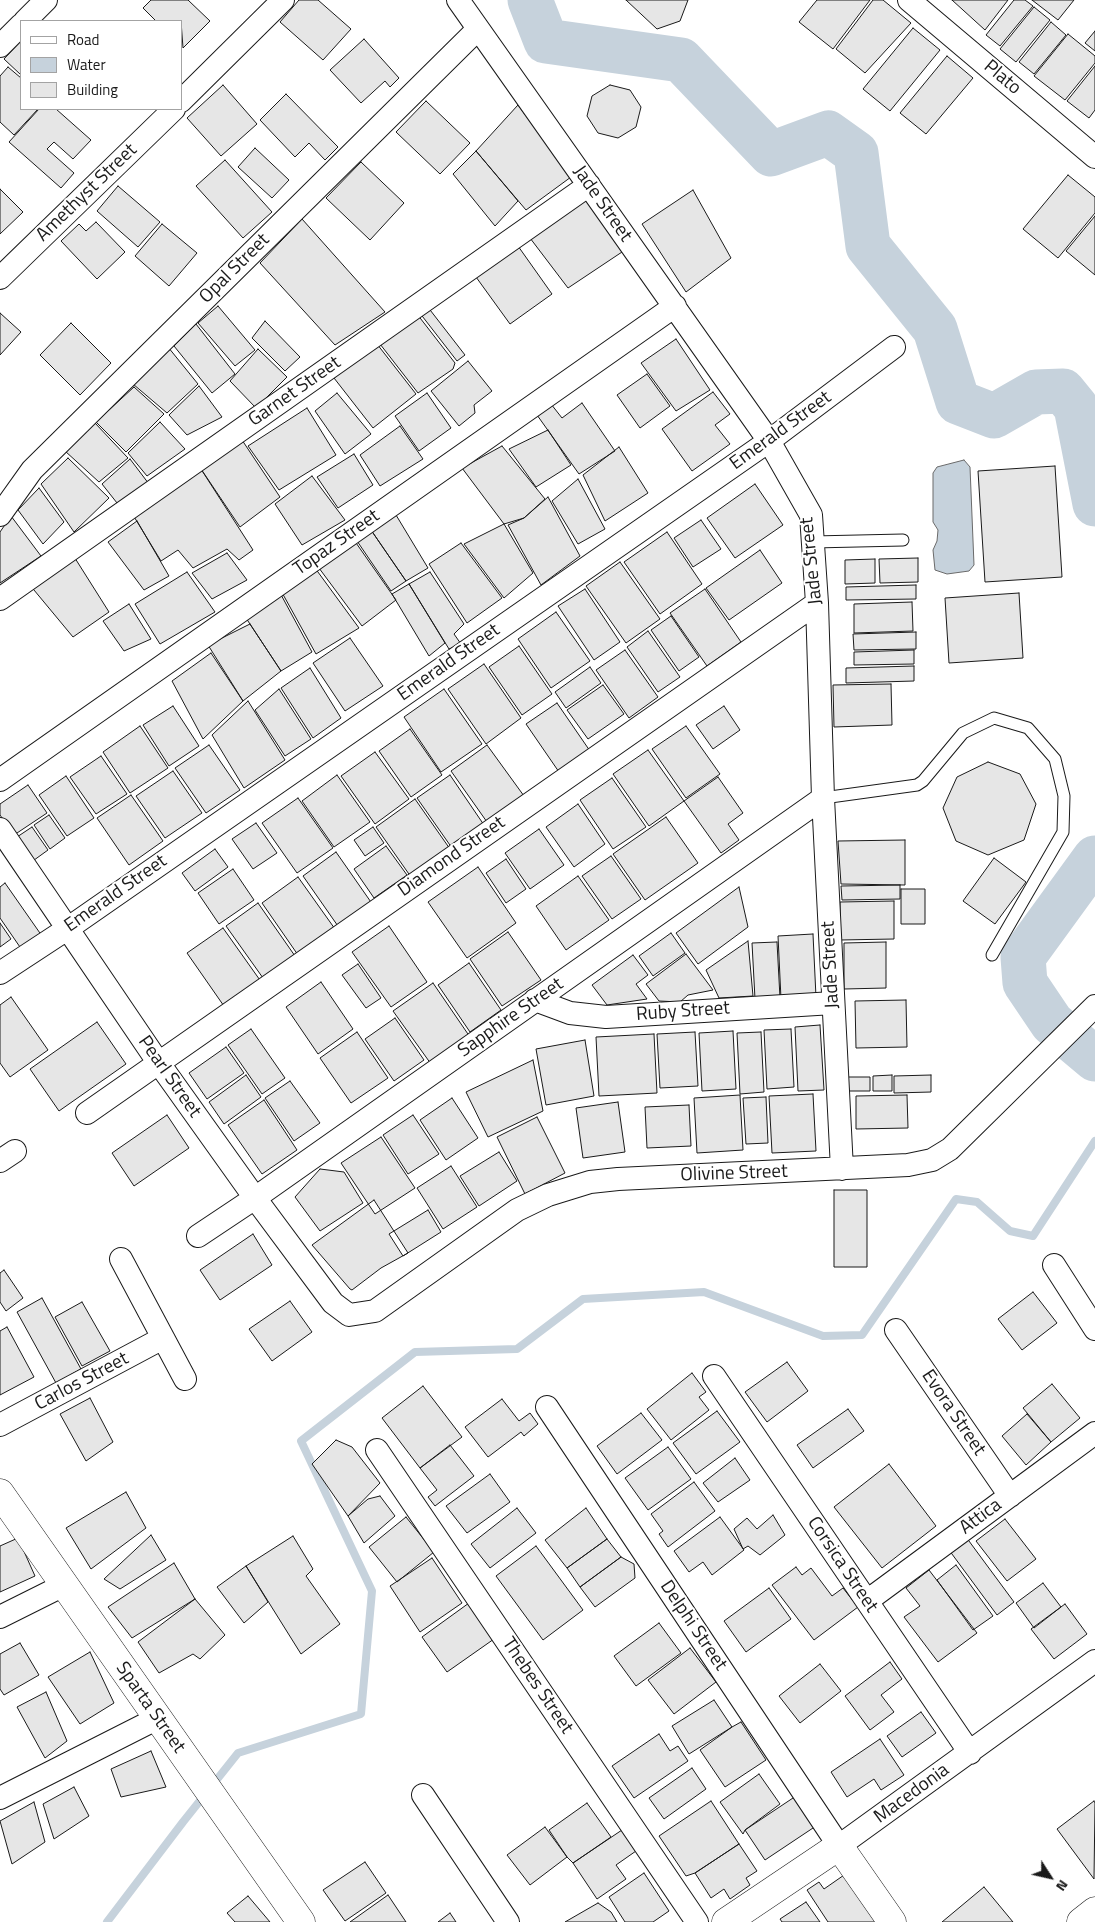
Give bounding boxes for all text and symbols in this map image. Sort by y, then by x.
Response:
legend [20,20,182,110]
text: Road [67,28,99,51]
text: Water [67,53,106,76]
street label: Plato [979,56,1025,100]
text: Building [67,78,118,101]
street label: Amethyst Street [32,139,142,247]
street label: Jade Street [567,161,637,247]
street label: Opal Street [195,229,275,309]
street label: Garnet Street [244,352,346,432]
street label: Emerald Street [726,387,836,475]
street label: Topaz Street [290,505,384,581]
street label: Jade Street [796,516,828,606]
street label: Emerald Street [393,619,505,707]
street label: Diamond Street [394,812,510,902]
street label: Emerald Street [60,850,172,938]
street label: Jade Street [817,921,845,1009]
street label: Sapphire Street [454,973,568,1063]
street label: Ruby Street [635,997,731,1027]
street label: Pearl Street [133,1032,205,1122]
street label: Olivine Street [680,1161,788,1187]
street label: Carlos Street [31,1348,133,1416]
street label: Evora Street [916,1366,990,1460]
street label: Attica [956,1494,1006,1540]
street label: Corsica Street [802,1513,882,1617]
street label: Delphi Street [655,1577,731,1675]
street label: Thebes Street [496,1633,578,1739]
street label: Sparta Street [110,1658,190,1758]
street label: Macedonia [870,1759,954,1829]
north arrow [1025,1852,1075,1902]
text: N [1051,1876,1074,1896]

